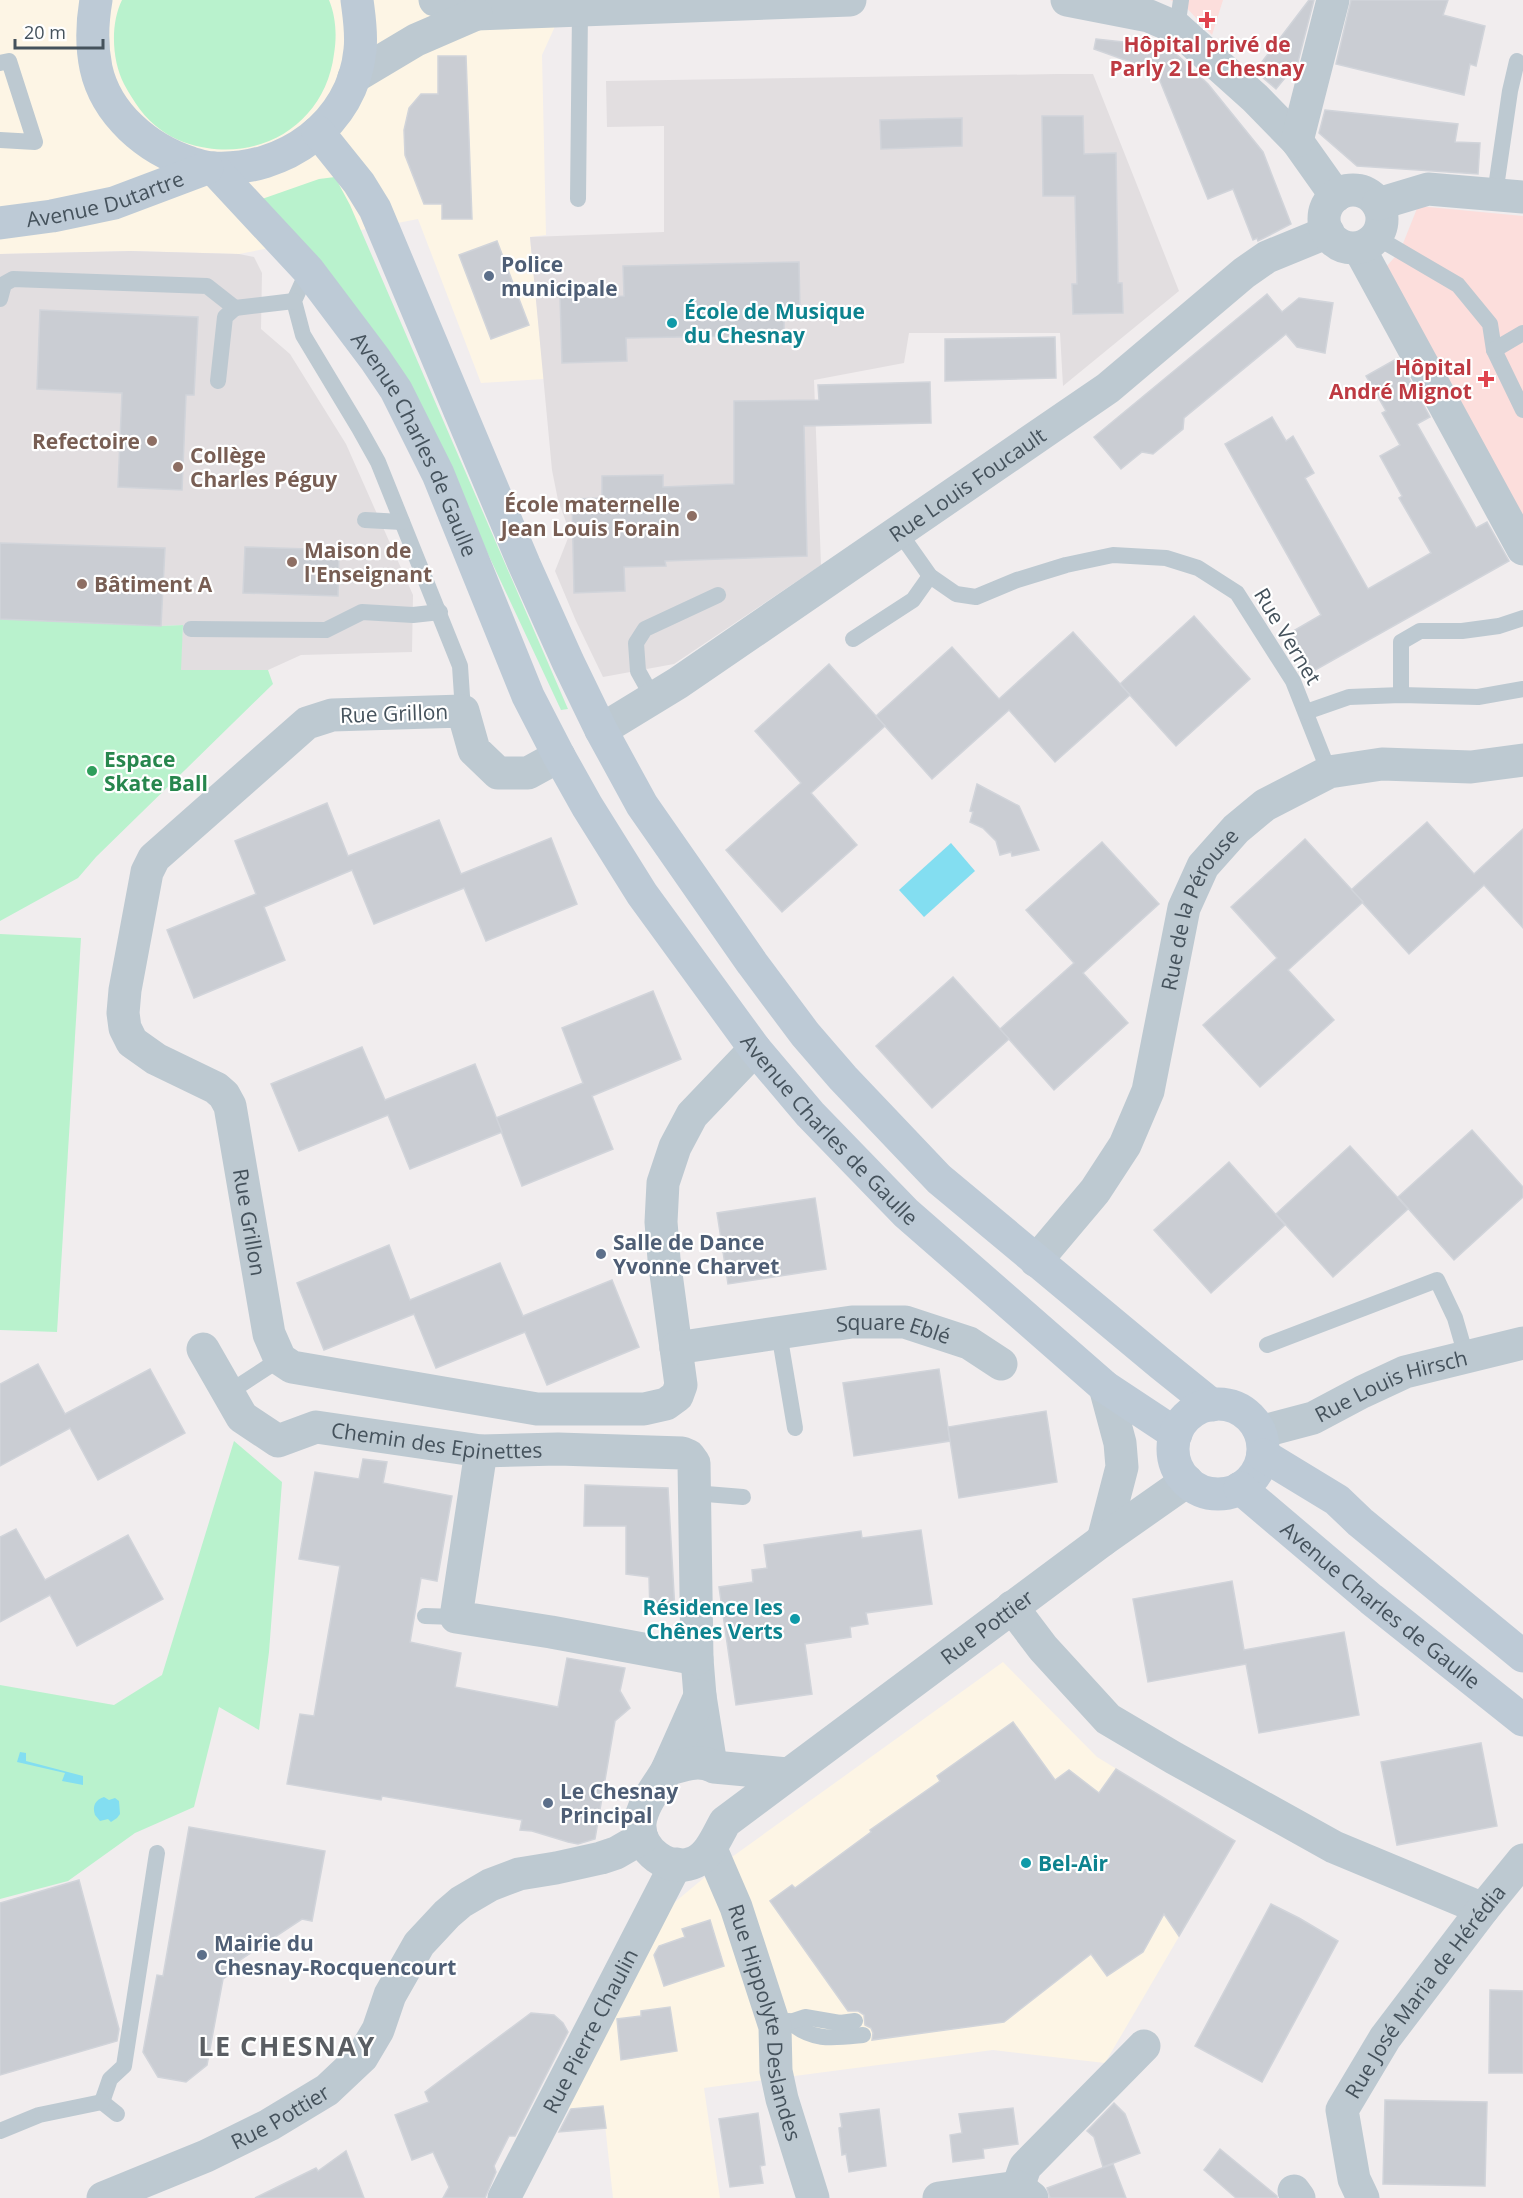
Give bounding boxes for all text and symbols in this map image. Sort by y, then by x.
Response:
marker: Hôpital privé de Parly 2 Le Chesnay [1198,11,1216,29]
scale bar [15,12,104,50]
text: 20 m [24,20,66,44]
place label: Hôpital privé de Parly 2 Le Chesnay [1110,30,1304,82]
street label: Avenue Dutartre [25,164,188,233]
place label: Police municipale [501,250,618,302]
marker: Police municipale [482,269,496,283]
place label: École de Musique du Chesnay [684,297,865,349]
marker: École de Musique du Chesnay [665,316,679,330]
street label: Avenue Charles de Gaulle [345,326,484,561]
place label: Hôpital André Mignot [1329,353,1472,405]
marker: Hôpital André Mignot [1477,370,1495,388]
street label: Rue Louis Foucault [883,421,1051,548]
place label: Refectoire [32,427,140,455]
marker: Refectoire [145,434,159,448]
place label: Collège Charles Péguy [190,441,337,493]
marker: Collège Charles Péguy [171,460,185,474]
place label: École maternelle Jean Louis Forain [499,490,680,542]
marker: École maternelle Jean Louis Forain [685,509,699,523]
place label: Maison de l'Enseignant [304,536,432,588]
marker: Maison de l'Enseignant [285,555,299,569]
place label: Bâtiment A [94,570,213,598]
marker: Bâtiment A [75,577,89,591]
street label: Rue Vernet [1248,582,1328,690]
street label: Rue Grillon [339,697,449,729]
place label: Espace Skate Ball [104,745,208,797]
marker: Espace Skate Ball [85,764,99,778]
street label: Rue de la Pérouse [1154,822,1244,993]
street label: Avenue Charles de Gaulle [735,1029,924,1231]
street label: Rue Grillon [227,1166,273,1278]
place label: Salle de Dance Yvonne Charvet [613,1228,779,1280]
marker: Salle de Dance Yvonne Charvet [594,1247,608,1261]
street label: Square Eblé [834,1308,954,1350]
street label: Rue Louis Hirsch [1310,1343,1470,1429]
street label: Chemin des Epinettes [329,1415,543,1465]
street label: Avenue Charles de Gaulle [1275,1515,1486,1695]
street label: Rue Pottier [935,1583,1039,1671]
place label: Résidence les Chênes Verts [642,1593,783,1645]
marker: Résidence les Chênes Verts [788,1612,802,1626]
place label: Le Chesnay Principal [560,1777,678,1829]
marker: Le Chesnay Principal [541,1796,555,1810]
place label: Bel-Air [1038,1849,1109,1877]
marker: Bel-Air [1019,1856,1033,1870]
street label: Rue José Maria de Hérédia [1338,1878,1512,2103]
street label: Rue Hippolyte Deslandes [722,1900,808,2144]
place label: Mairie du Chesnay-Rocquencourt [214,1929,456,1981]
street label: Rue Pierre Chaulin [536,1944,644,2118]
marker: Mairie du Chesnay-Rocquencourt [195,1948,209,1962]
district label: LE CHESNAY [198,2027,376,2064]
street label: Rue Pottier [226,2078,335,2156]

